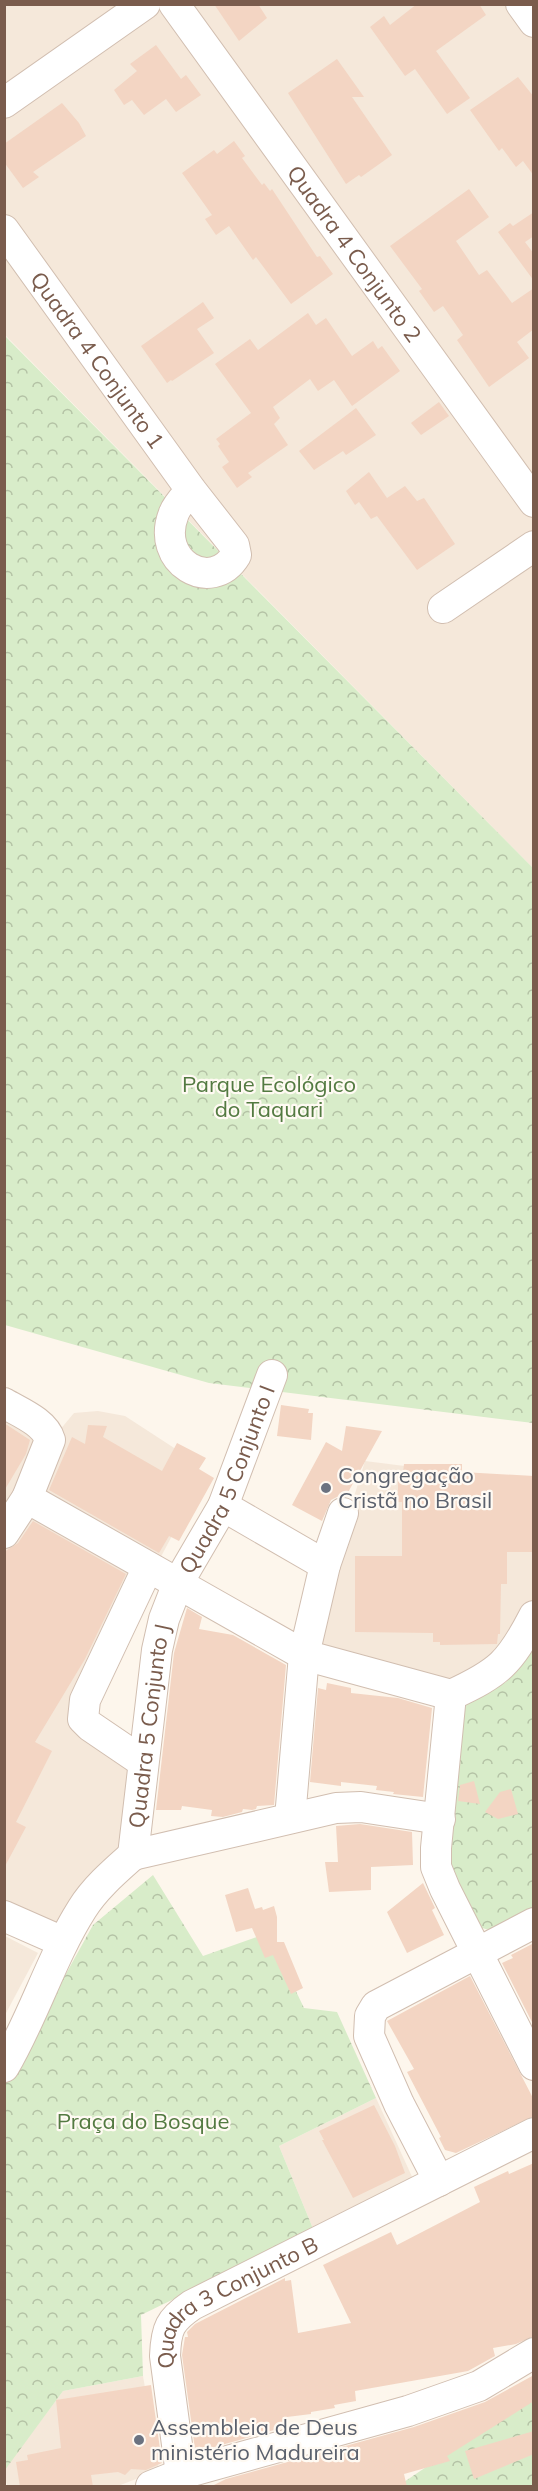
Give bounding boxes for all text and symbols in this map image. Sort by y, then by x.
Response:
street label: Quadra 4 Conjunto 2 [281,160,428,348]
street label: Quadra 4 Conjunto 1 [24,266,171,454]
park label: Parque Ecológico do Taquari [182,1070,356,1123]
street label: Quadra 5 Conjunto I [173,1381,281,1579]
place label: Congregação Cristã no Brasil [338,1461,492,1514]
marker: Congregação Cristã no Brasil [319,1481,333,1495]
street label: Quadra 5 Conjunto J [122,1621,176,1830]
park label: Praça do Bosque [57,2107,229,2135]
street label: Quadra 3 Conjunto B [151,2230,323,2371]
place label: Assembleia de Deus ministério Madureira [151,2413,360,2466]
marker: Assembleia de Deus ministério Madureira [132,2433,146,2447]

